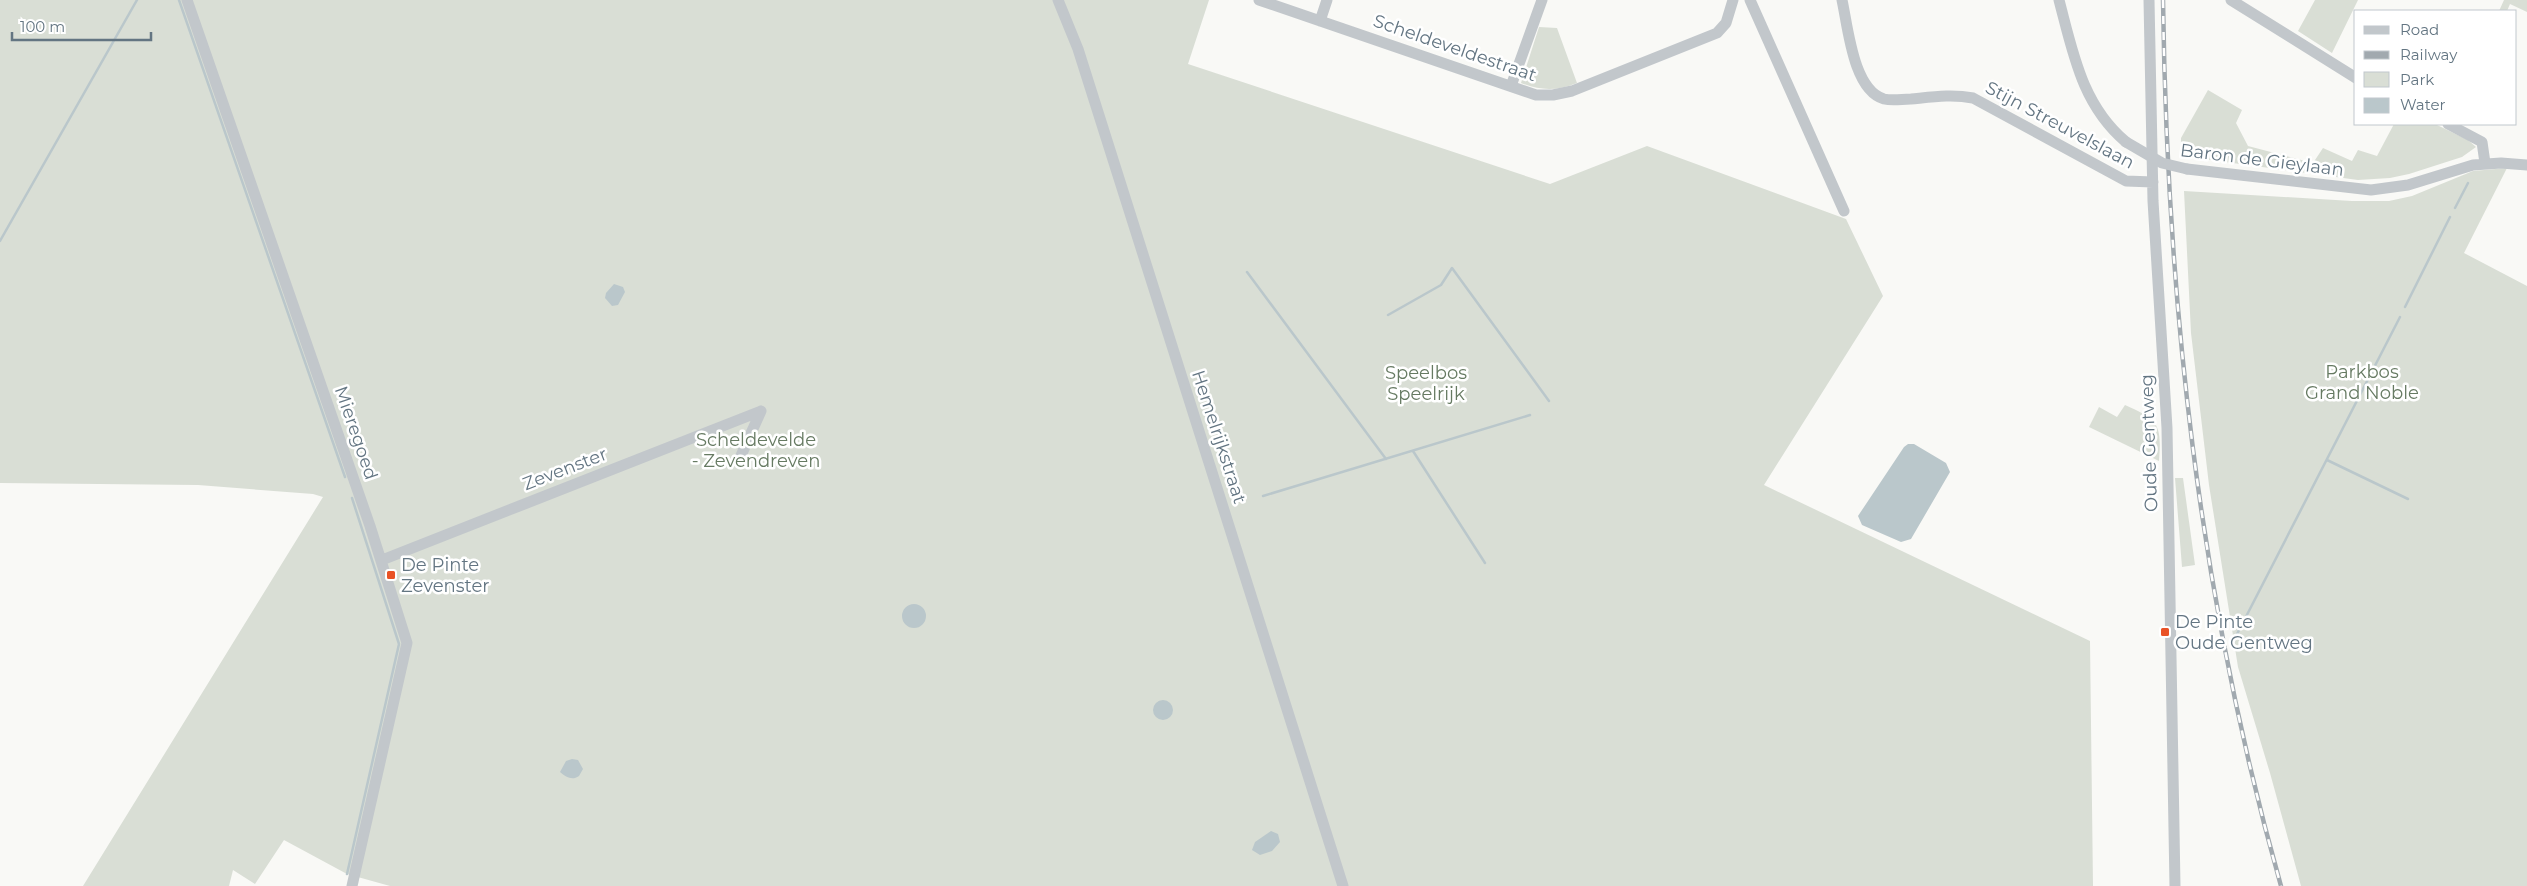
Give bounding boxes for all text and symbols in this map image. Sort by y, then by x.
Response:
scale bar [12,10,151,42]
street label: Scheldeveldestraat [1370,10,1540,86]
legend [2354,10,2517,125]
text: 100 m [20,17,65,36]
text: Road [2400,20,2439,39]
text: Railway [2400,45,2458,64]
text: Park [2400,70,2434,89]
street label: Stijn Streuvelslaan [1982,76,2138,174]
text: Water [2400,95,2446,114]
street label: Baron de Gieylaan [2179,139,2345,181]
park label: Parkbos Grand Noble [2305,361,2419,404]
park label: Speelbos Speelrijk [1385,362,1467,405]
street label: Hemelrijkstraat [1187,368,1251,506]
street label: Oude Gentweg [2136,374,2162,512]
street label: Mieregoed [330,383,382,483]
park label: Scheldevelde - Zevendreven [692,429,820,472]
street label: Zevenster [520,443,610,495]
place label: De Pinte Zevenster [401,554,490,597]
marker: De Pinte Zevenster [385,569,397,581]
place label: De Pinte Oude Gentweg [2175,611,2313,654]
marker: De Pinte Oude Gentweg [2159,626,2171,638]

